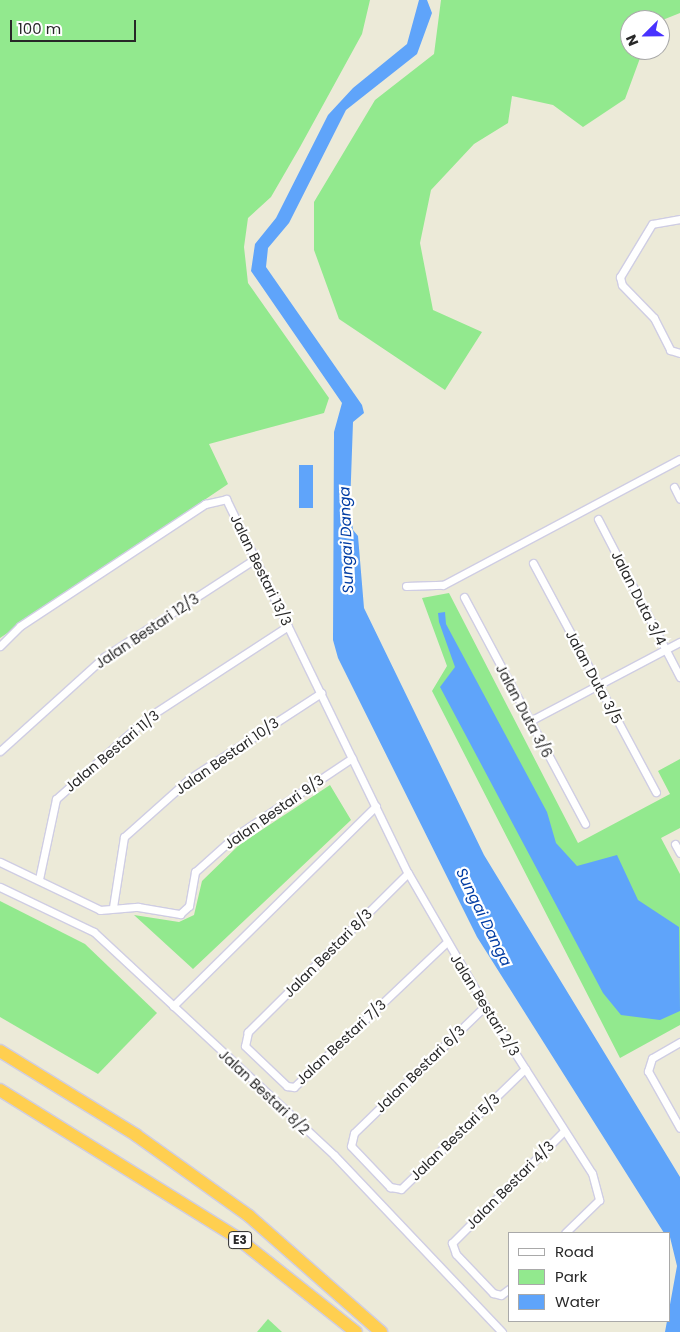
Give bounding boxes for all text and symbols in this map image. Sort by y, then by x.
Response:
scale bar [12,10,139,42]
north arrow [620,10,670,60]
text: 100 m [18,18,61,39]
text: N [621,32,643,49]
water label: Sungai Danga [335,486,357,594]
street label: Jalan Bestari 13/3 [227,512,295,628]
street label: Jalan Duta 3/4 [608,548,670,648]
street label: Jalan Bestari 12/3 [92,590,202,672]
street label: Jalan Duta 3/5 [562,627,626,727]
street label: Jalan Duta 3/6 [492,661,556,761]
street label: Jalan Bestari 11/3 [61,707,163,795]
street label: Jalan Bestari 10/3 [172,714,282,798]
street label: Jalan Bestari 9/3 [221,771,327,853]
water label: Sungai Danga [452,865,516,969]
street label: Jalan Bestari 8/3 [280,905,376,1001]
street label: Jalan Bestari 2/3 [447,951,523,1059]
street label: Jalan Bestari 7/3 [293,996,389,1088]
street label: Jalan Bestari 6/3 [372,1022,468,1116]
street label: Jalan Bestari 8/2 [215,1046,313,1138]
street label: Jalan Bestari 5/3 [407,1090,503,1184]
street label: Jalan Bestari 4/3 [462,1137,558,1233]
road number: E3 [228,1230,252,1250]
legend [508,1232,670,1322]
text: Road [555,1241,594,1262]
text: Park [555,1266,587,1287]
text: Water [555,1291,600,1312]

